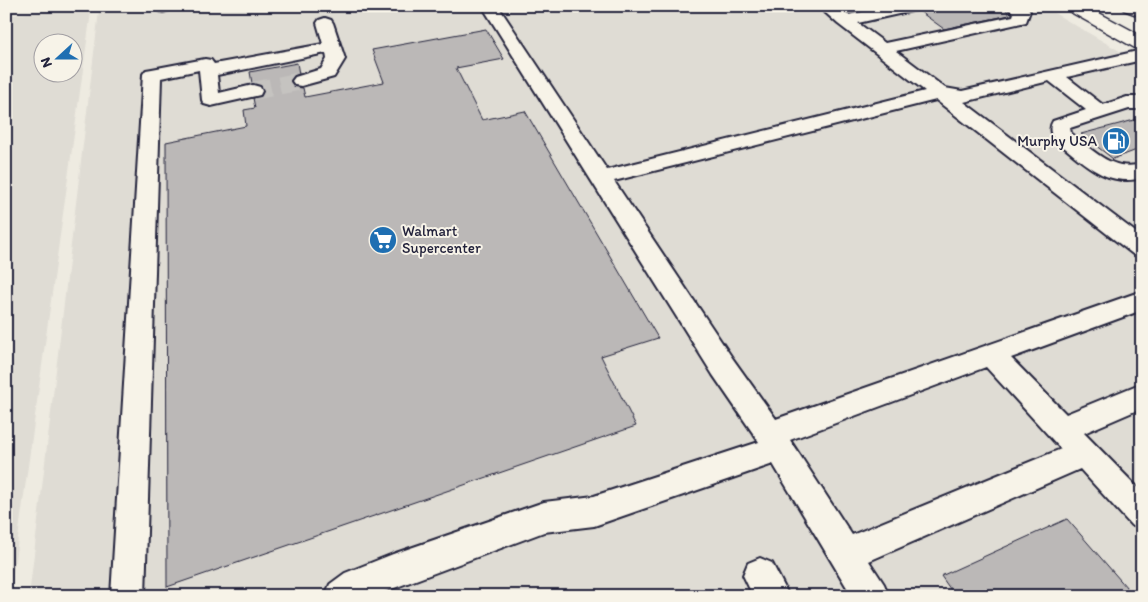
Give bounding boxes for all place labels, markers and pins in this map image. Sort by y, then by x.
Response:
fuel station icon: Murphy USA [1101,126,1131,156]
place label: Murphy USA [1017,132,1097,150]
place label: Walmart Supercenter [402,222,481,257]
supermarket icon: Walmart Supercenter [368,225,398,255]

